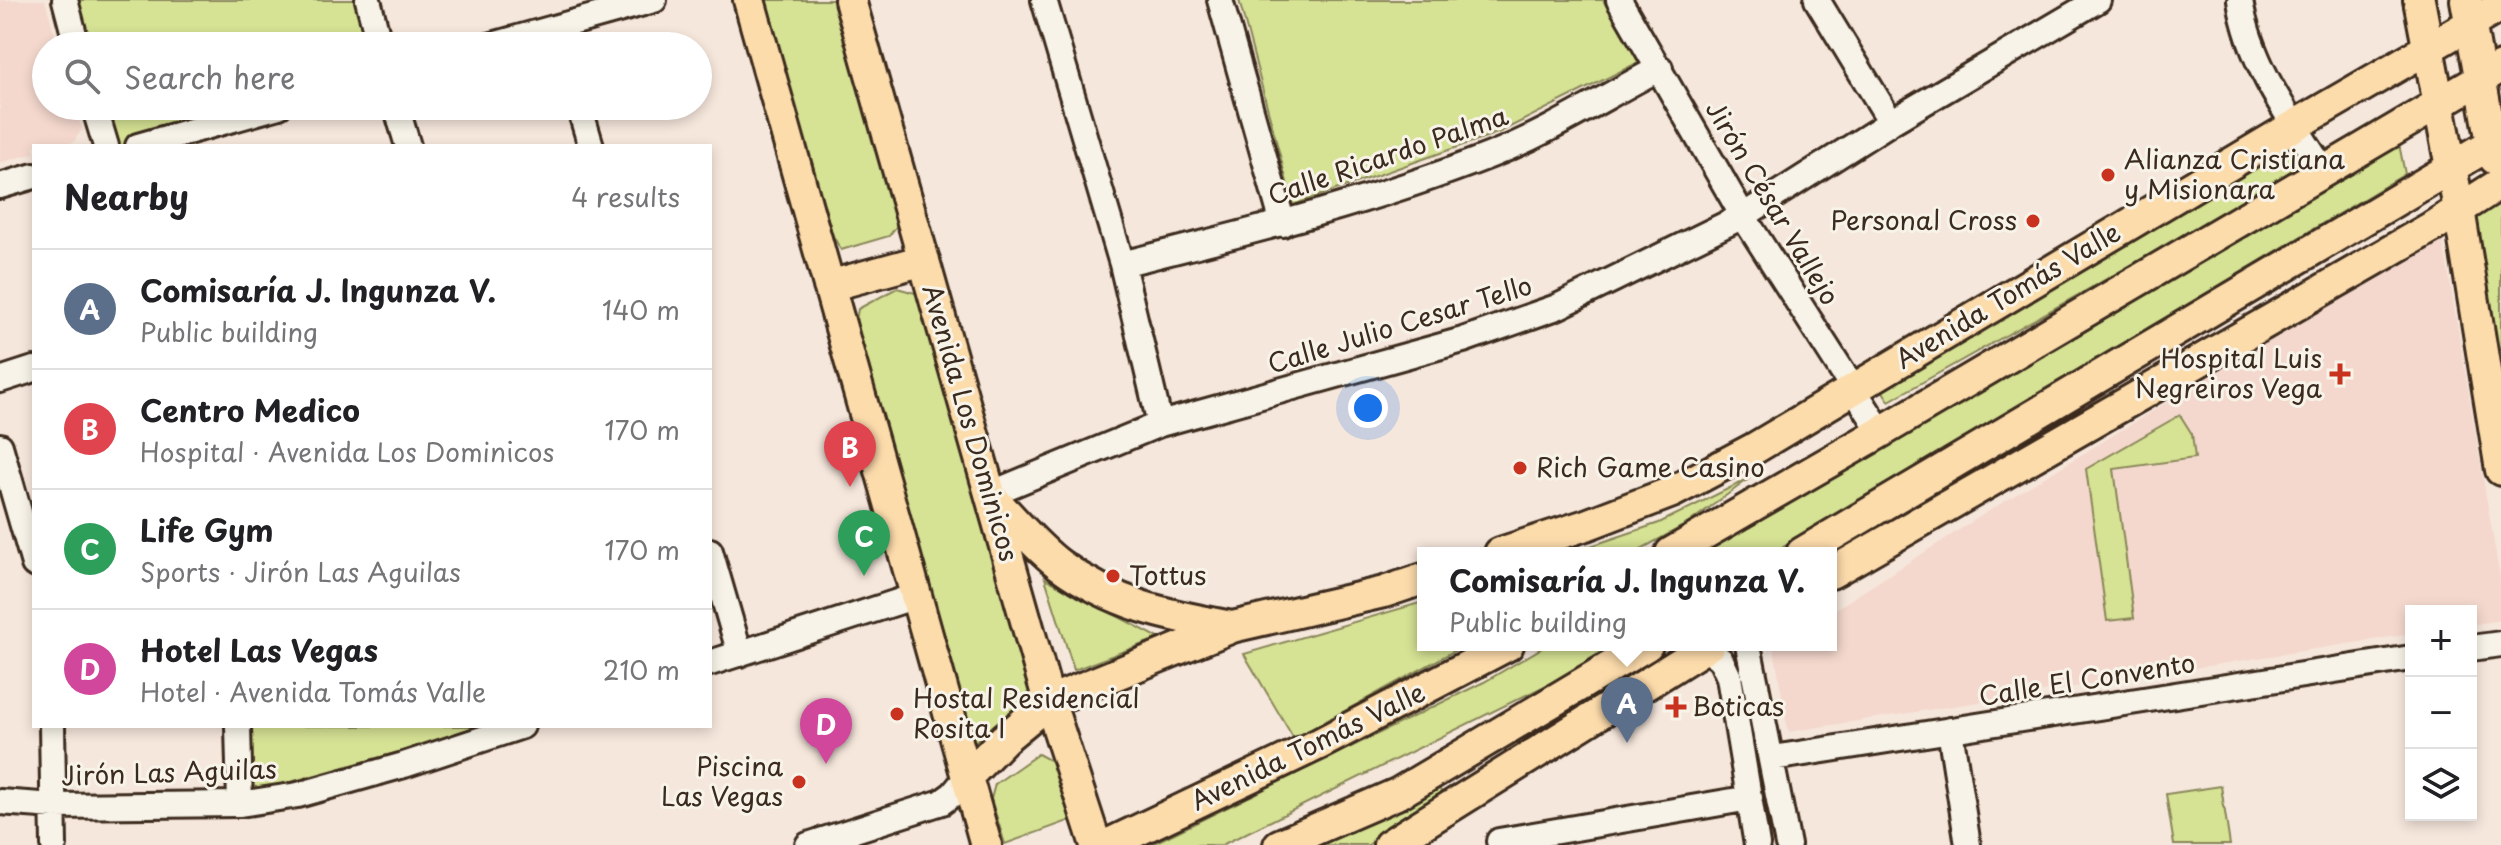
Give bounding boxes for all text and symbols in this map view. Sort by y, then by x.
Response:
search box [32,32,712,120]
icon: search [60,54,104,98]
text: Search here [124,54,296,99]
street label: Jirón César Vallejo [1697,93,1850,312]
street label: Calle Ricardo Palma [1262,95,1513,214]
place label: Alianza Cristiana y Misionara [2124,139,2345,208]
marker: Alianza Cristiana y Misionara [2099,166,2117,184]
text: Nearby [64,170,189,222]
text: 4 results [571,177,680,216]
place label: Personal Cross [1830,200,2017,239]
street label: Avenida Tomás Valle [1887,212,2127,377]
marker: Personal Cross [2024,212,2042,230]
street label: Calle Julio Cesar Tello [1263,265,1537,382]
text: Comisaría J. Ingunza V. [140,267,496,312]
street label: Avenida Los Dominicos [913,280,1030,566]
text: A [80,290,100,329]
text: 140 m [602,290,680,329]
text: Public building [140,312,318,351]
place label: Hospital Luis Negreiros Vega [2135,338,2323,407]
marker: Hospital Luis Negreiros Vega [2329,363,2351,385]
text: Centro Medico [140,387,360,432]
your location [1348,388,1388,428]
text: B [81,410,99,449]
text: 170 m [605,410,680,449]
pin: B [824,421,876,487]
text: Hospital · Avenida Los Dominicos [140,432,554,471]
place label: Rich Game Casino [1536,447,1765,486]
marker: Rich Game Casino [1511,459,1529,477]
text: Life Gym [140,507,273,552]
pin: C [838,510,890,576]
text: C [80,530,100,569]
text: 170 m [605,530,680,569]
popup [1417,547,1837,651]
text: Sports · Jirón Las Aguilas [140,552,461,591]
place label: Tottus [1129,555,1206,594]
text: Comisaría J. Ingunza V. [1449,557,1805,602]
marker: Tottus [1104,567,1122,585]
text: Public building [1449,602,1627,641]
map controls [2405,605,2477,821]
button: + [2405,605,2477,677]
text: Hotel Las Vegas [140,627,378,672]
street label: Calle El Convento [1976,642,2198,715]
text: D [80,650,100,689]
text: 210 m [603,650,680,689]
text: Hotel · Avenida Tomás Valle [140,672,486,711]
street label: Avenida Tomás Valle [1184,672,1431,819]
pin: A [1601,677,1653,743]
button: − [2405,677,2477,749]
place label: Hostal Residencial Rosita I [913,678,1139,747]
place label: Boticas [1692,686,1784,725]
pin: D [800,698,852,764]
marker: Boticas [1667,698,1685,716]
marker: Hostal Residencial Rosita I [888,705,906,723]
place label: Piscina Las Vegas [661,746,784,815]
street label: Jirón Las Aguilas [60,748,277,795]
button: layers [2405,749,2477,821]
marker: Piscina Las Vegas [790,773,808,791]

